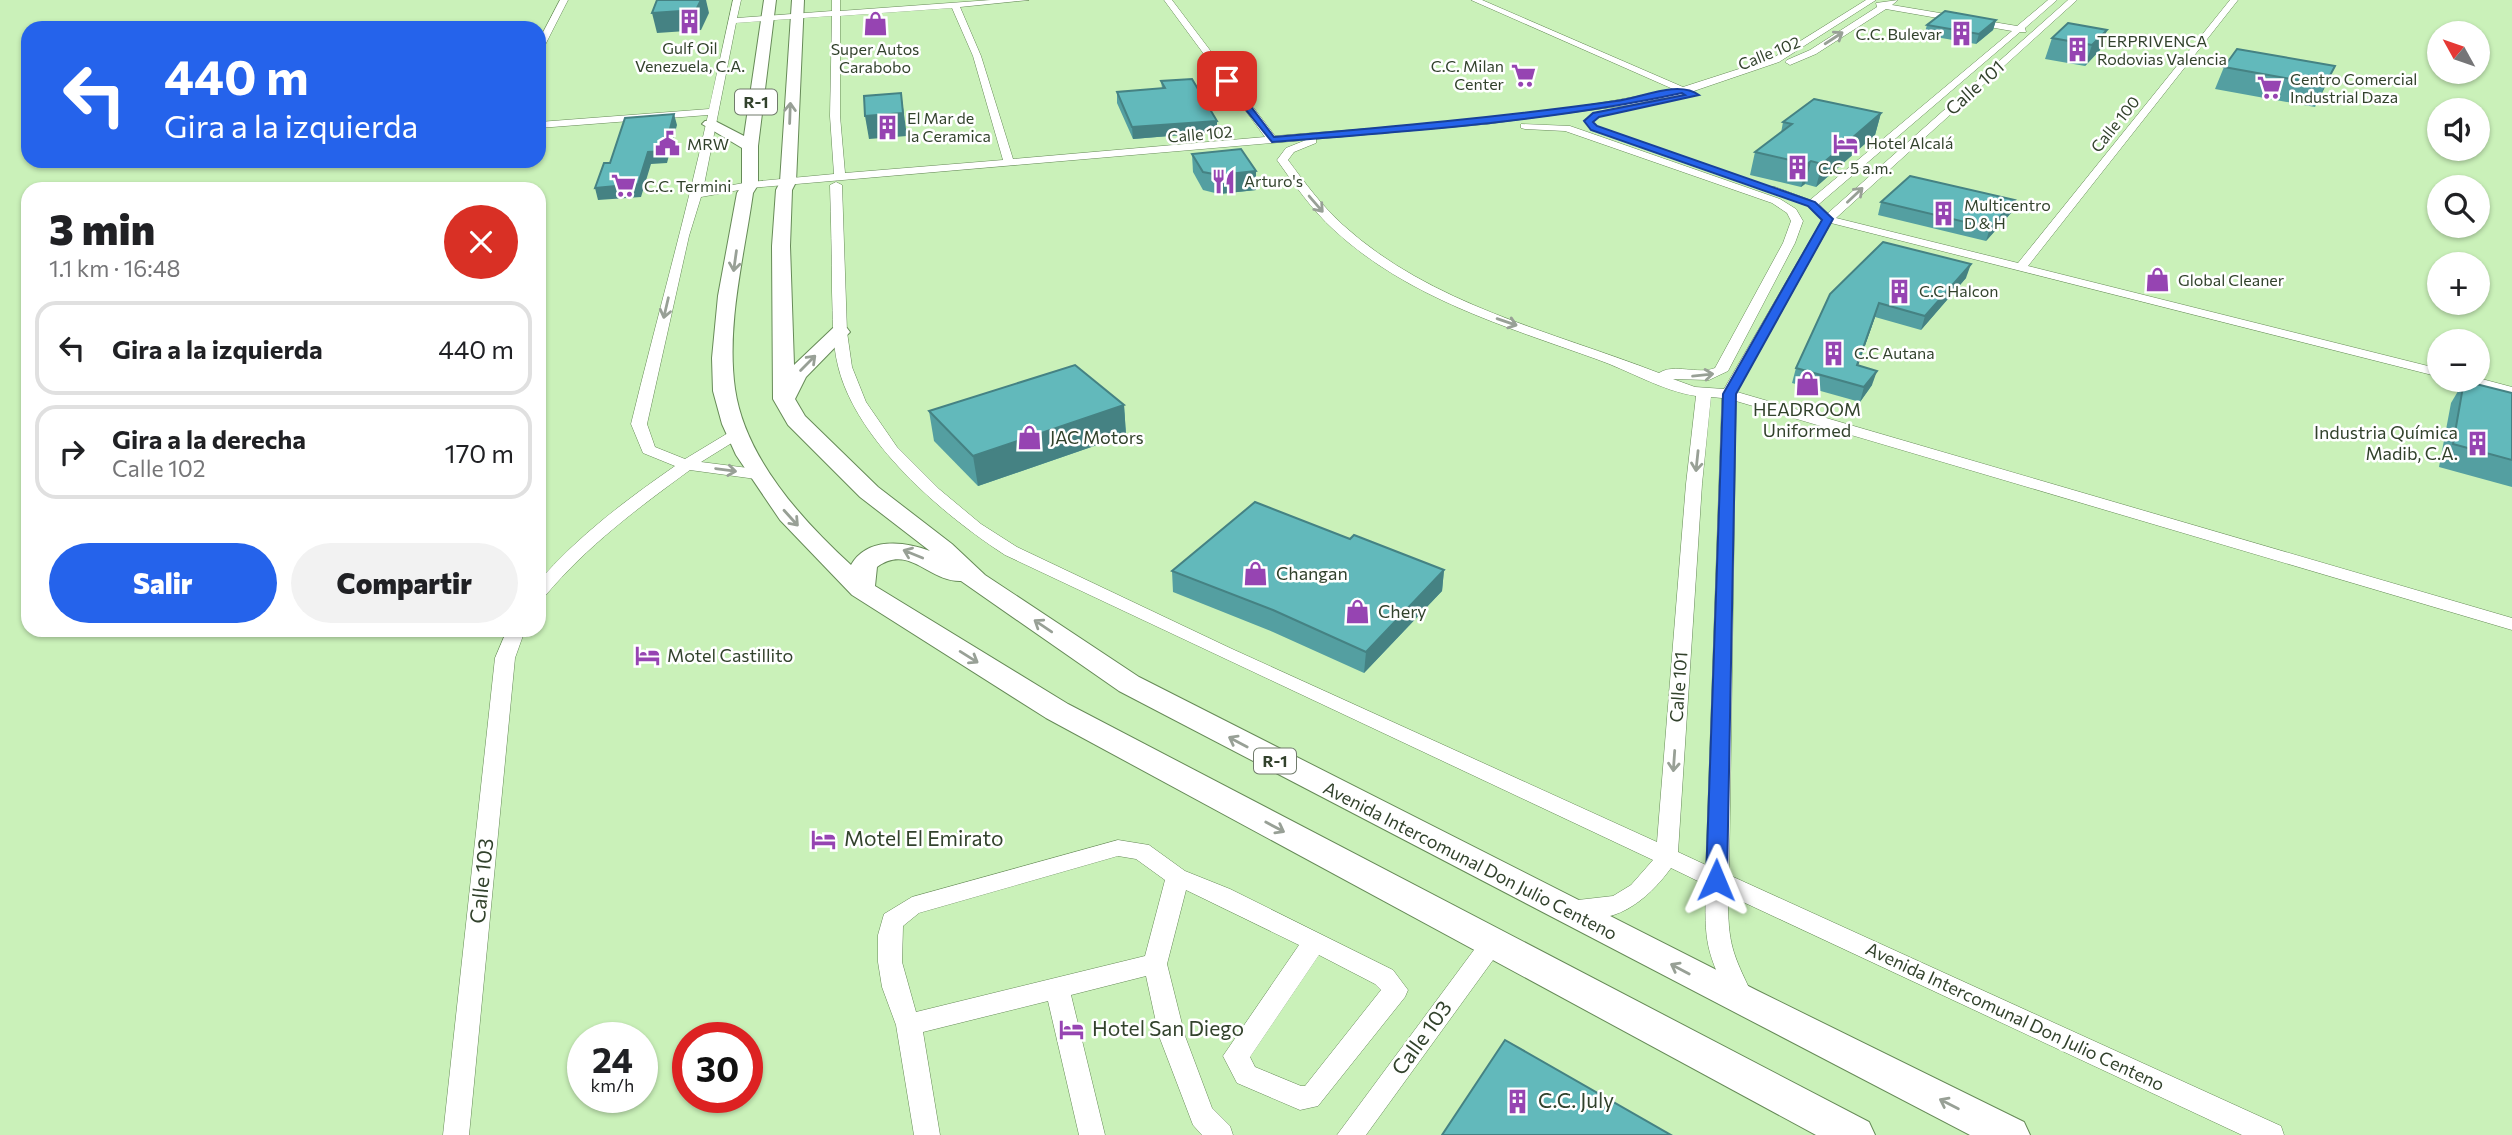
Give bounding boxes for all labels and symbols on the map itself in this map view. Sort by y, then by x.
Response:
building icon: Gulf Oil Venezuela, C.A. [676,8,704,36]
shop icon: Super Autos Carabobo [861,9,889,37]
building icon: C.C. Bulevar [1948,20,1976,48]
north arrow [2427,21,2490,84]
place label: C.C. Bulevar [1856,24,1943,43]
street label: Calle 102 [1735,31,1803,74]
one-way arrow [1824,31,1844,45]
place label: TERPRIVENCA Rodovias Valencia [2097,31,2227,68]
building icon: TERPRIVENCA Rodovias Valencia [2063,36,2091,64]
place label: Gulf Oil Venezuela, C.A. [635,38,745,75]
place label: Super Autos Carabobo [831,39,919,76]
pin [1197,51,1257,111]
street label: Calle 101 [1941,55,2008,119]
place label: C.C. Milan Center [1431,56,1505,93]
supermarket icon: C.C. Milan Center [1510,61,1538,89]
place label: Centro Comercial Industrial Daza [2290,69,2417,106]
supermarket icon: Centro Comercial Industrial Daza [2256,74,2284,102]
road number: R-1 [735,90,777,114]
street label: Calle 100 [2086,92,2143,156]
one-way arrow [784,102,797,125]
place label: El Mar de la Ceramica [907,108,991,145]
building icon: El Mar de la Ceramica [873,113,901,141]
street label: Calle 102 [1167,121,1233,146]
hotel icon: Hotel Alcalá [1832,129,1860,157]
public building icon: MRW [653,130,681,158]
place label: Hotel Alcalá [1866,133,1953,152]
place label: MRW [687,134,729,153]
building icon: C.C. 5 a.m. [1784,154,1812,182]
place label: C.C. 5 a.m. [1818,158,1892,177]
restaurant icon: Arturo's [1210,167,1238,195]
place label: Arturo's [1244,171,1303,190]
supermarket icon: C.C. Termini [610,172,638,200]
place label: C.C. Termini [644,176,731,195]
one-way arrow [1846,186,1863,203]
one-way arrow [1308,195,1324,213]
place label: Multicentro D & H [1964,195,2051,232]
building icon: Multicentro D & H [1930,200,1958,228]
one-way arrow [728,249,741,272]
shop icon: Global Cleaner [2144,266,2172,294]
place label: Global Cleaner [2178,270,2285,289]
building icon: C.C Halcon [1885,277,1913,305]
place label: C.C Halcon [1919,281,1998,300]
one-way arrow [658,296,672,319]
one-way arrow [1496,317,1518,330]
building icon: C.C Autana [1820,339,1848,367]
place label: C.C Autana [1854,343,1935,362]
one-way arrow [800,355,817,372]
one-way arrow [1691,368,1714,381]
shop icon: HEADROOM Uniformed [1793,369,1821,397]
place label: HEADROOM Uniformed [1753,398,1861,441]
place label: Industria Química Madib, C.A. [2314,421,2458,464]
shop icon: JAC Motors [1016,424,1044,452]
place label: JAC Motors [1050,426,1144,448]
building icon: Industria Química Madib, C.A. [2464,429,2492,457]
one-way arrow [1690,449,1703,472]
one-way arrow [714,464,737,477]
one-way arrow [783,509,799,527]
one-way arrow [903,547,925,560]
shop icon: Changan [1242,560,1270,588]
place label: Changan [1276,562,1348,584]
shop icon: Chery [1344,598,1372,626]
place label: Chery [1378,600,1427,622]
one-way arrow [1034,619,1053,633]
hotel icon: Motel Castillito [633,642,661,670]
place label: Motel Castillito [667,644,793,666]
one-way arrow [959,650,979,664]
street label: Calle 101 [1665,651,1691,723]
one-way arrow [1228,735,1249,748]
road number: R-1 [1254,748,1296,774]
one-way arrow [1667,749,1680,772]
street label: Avenida Intercomunal Don Julio Centeno [1320,776,1621,944]
one-way arrow [1264,820,1285,834]
hotel icon: Motel El Emirato [810,825,838,853]
place label: Motel El Emirato [844,825,1004,850]
street label: Calle 103 [464,837,497,925]
position arrow [1679,843,1753,917]
street label: Avenida Intercomunal Don Julio Centeno [1863,937,2168,1095]
one-way arrow [1671,961,1691,975]
street label: Calle 103 [1385,995,1456,1079]
hotel icon: Hotel San Diego [1058,1015,1086,1043]
place label: Hotel San Diego [1092,1015,1244,1040]
speed limit sign: 30 [672,1022,763,1113]
building icon: C.C. July [1504,1087,1532,1115]
place label: C.C. July [1538,1087,1614,1112]
one-way arrow [1939,1097,1960,1111]

